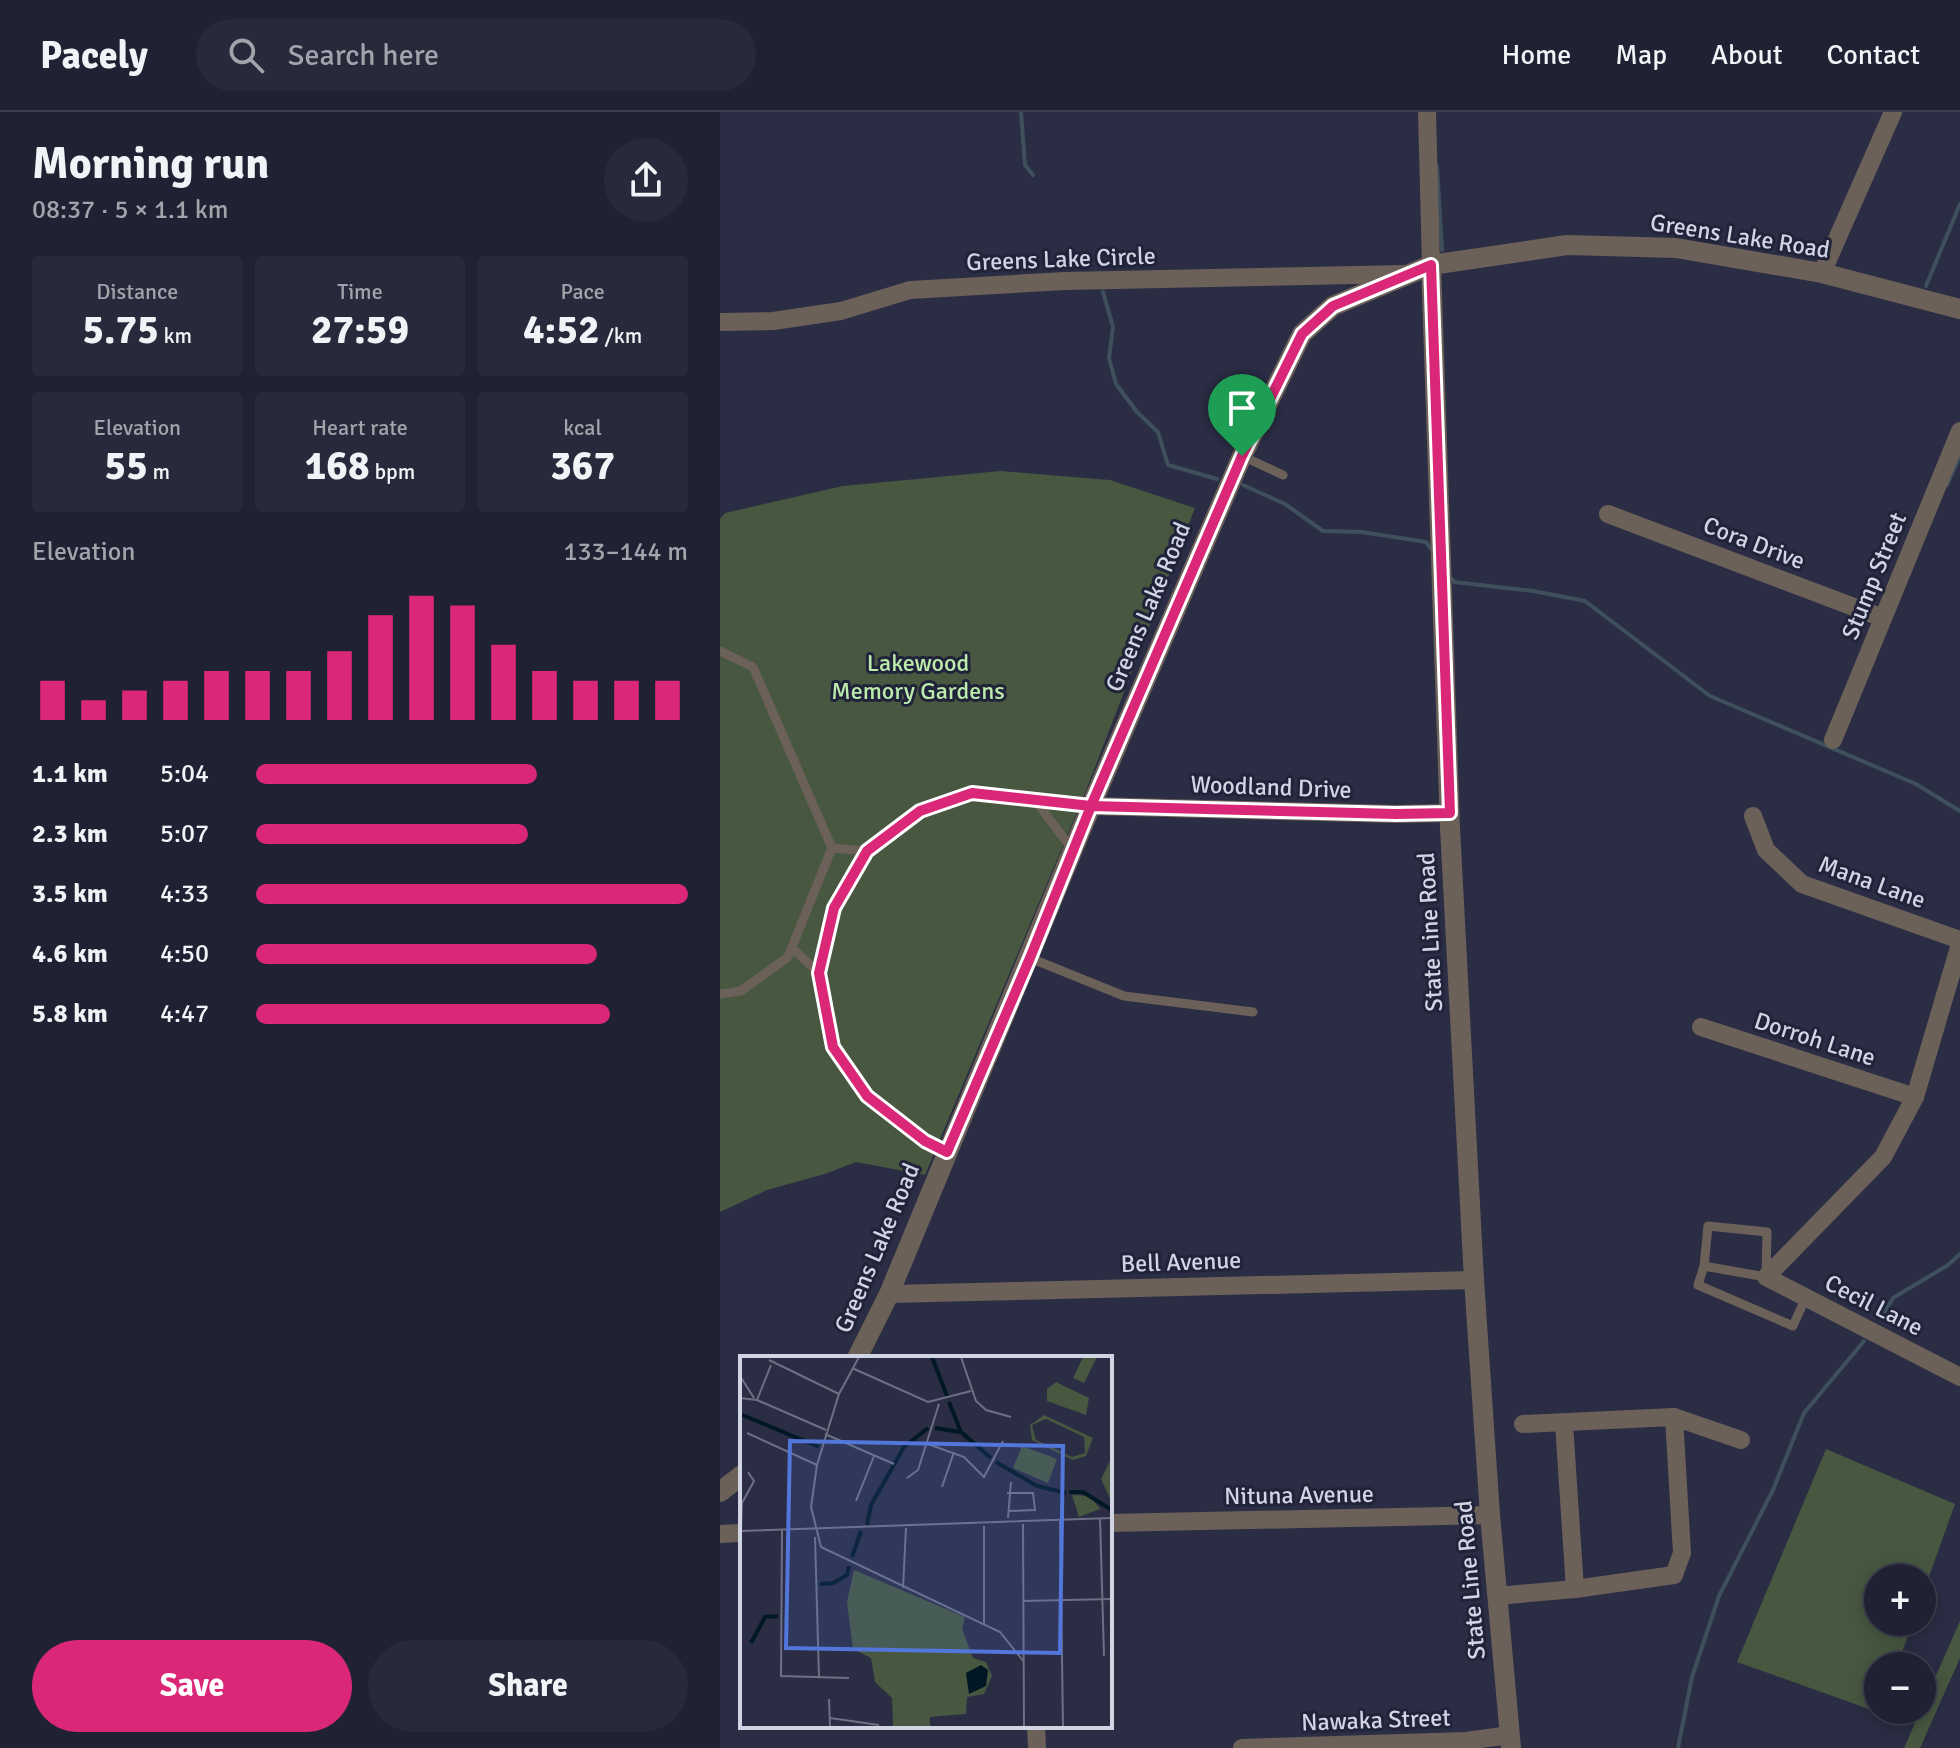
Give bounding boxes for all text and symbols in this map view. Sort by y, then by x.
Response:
search box [196,19,756,91]
text: Pacely [40,32,148,79]
icon: search [224,33,268,77]
text: Search here [288,37,439,74]
text: Home [1502,38,1571,72]
text: Map [1615,38,1667,72]
text: About [1711,38,1783,72]
text: Contact [1827,38,1920,72]
text: Morning run [32,137,269,191]
button: share [604,138,688,222]
text: 08:37 · 5 × 1.1 km [32,194,228,226]
street label: Greens Lake Road [1648,207,1832,265]
street label: Greens Lake Circle [966,241,1156,277]
text: Distance [96,278,178,305]
text: Time [337,278,383,305]
text: Pace [561,278,605,305]
text: 5.75 [82,305,159,355]
text: 27:59 [311,305,409,355]
text: 4:52 [523,305,600,355]
text: km [159,322,192,349]
text: /km [600,322,642,349]
pin [1208,374,1276,456]
icon: arrive [1220,386,1264,430]
text: Elevation [94,414,181,441]
text: Heart rate [312,414,408,441]
text: kcal [563,414,602,441]
text: 55 [105,441,148,491]
text: 168 [305,441,370,491]
text: 367 [550,441,615,491]
text: m [148,458,170,485]
text: bpm [370,458,415,485]
street label: Stump Street [1835,508,1913,644]
street label: Cora Drive [1699,510,1809,576]
street label: Greens Lake Road [1099,518,1197,696]
text: Elevation [32,536,136,568]
text: 133–144 m [564,536,688,568]
park label: Lakewood Memory Gardens [831,648,1005,706]
text: 1.1 km [32,758,108,790]
text: 5:04 [160,758,209,790]
street label: Woodland Drive [1190,769,1352,805]
text: 2.3 km [32,818,108,850]
text: 5:07 [160,818,209,850]
street label: Mana Lane [1814,849,1930,915]
street label: State Line Road [1411,852,1449,1012]
text: 3.5 km [32,878,108,910]
text: 4:33 [160,878,209,910]
text: 4.6 km [32,938,108,970]
text: 4:50 [160,938,209,970]
text: 5.8 km [32,998,108,1030]
text: 4:47 [160,998,209,1030]
street label: Dorroh Lane [1751,1005,1879,1073]
street label: Greens Lake Road [828,1159,926,1337]
street label: Bell Avenue [1120,1245,1242,1279]
street label: Cecil Lane [1820,1268,1928,1342]
inset map [740,1356,1112,1728]
street label: Nituna Avenue [1224,1479,1374,1511]
street label: State Line Road [1448,1499,1492,1661]
map controls [1864,1564,1936,1724]
button: + [1864,1564,1936,1636]
button: Save [32,1640,352,1732]
button: Share [368,1640,688,1732]
button: − [1864,1652,1936,1724]
street label: Nawaka Street [1301,1702,1451,1738]

